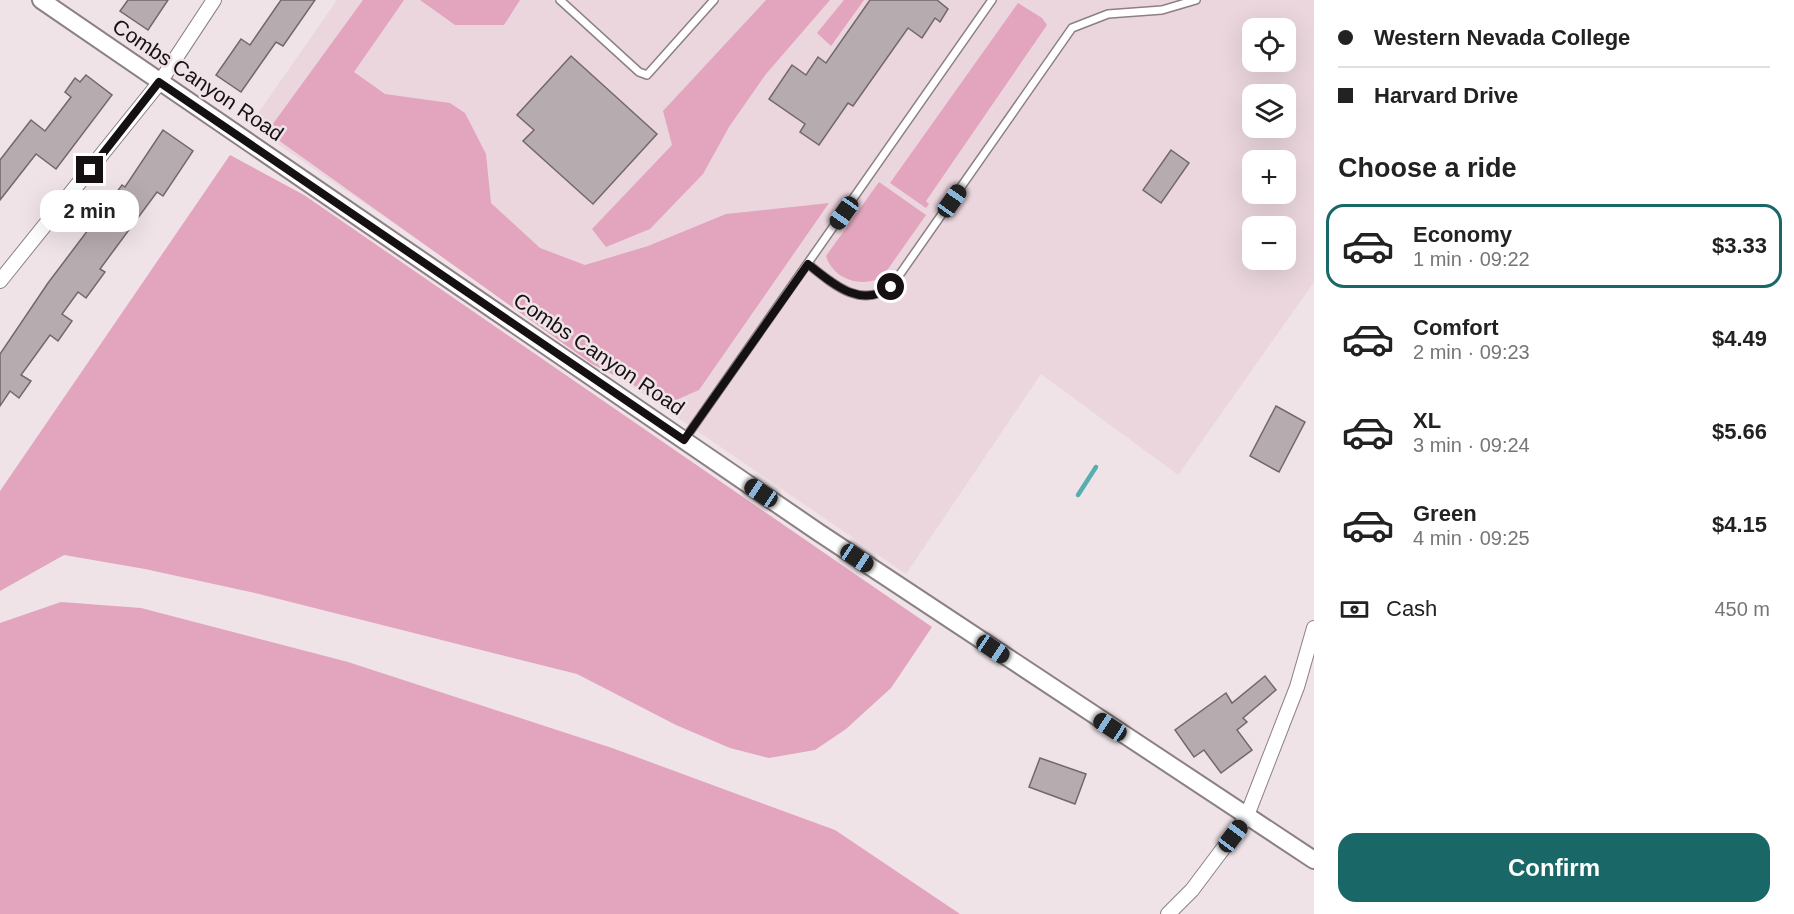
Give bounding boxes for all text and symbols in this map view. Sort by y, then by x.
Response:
street label: Combs Canyon Road [109,14,288,145]
map controls [1242,18,1296,270]
button: locate [1242,18,1296,72]
text: Western Nevada College [1374,25,1630,50]
text: Harvard Drive [1374,83,1518,108]
button: layers [1242,84,1296,138]
button: + [1242,150,1296,204]
text: Choose a ride [1338,153,1517,183]
route end [76,156,103,183]
car [934,181,970,221]
callout: 2 min [40,191,140,233]
car [826,193,862,233]
text: 2 min [63,200,116,222]
button: − [1242,216,1296,270]
icon: car [1341,219,1395,273]
text: Economy [1413,222,1512,247]
text: $3.33 [1712,233,1767,258]
text: 1 min · 09:22 [1413,248,1530,270]
route start [877,273,904,300]
street label: Combs Canyon Road [510,288,689,419]
icon: car [1341,312,1395,366]
text: Comfort [1413,315,1499,340]
text: $4.49 [1712,326,1767,351]
text: 2 min · 09:23 [1413,341,1530,363]
icon: car [1341,405,1395,459]
text: XL [1413,408,1441,433]
text: $5.66 [1712,419,1767,444]
text: 3 min · 09:24 [1413,434,1530,456]
car [741,475,781,511]
icon: car [1341,498,1395,552]
text: Green [1413,501,1477,526]
text: $4.15 [1712,512,1767,537]
text: 4 min · 09:25 [1413,527,1530,549]
car [837,540,877,576]
icon: cash [1338,593,1371,626]
text: Cash [1386,596,1437,621]
text: 450 m [1714,598,1770,620]
car [973,631,1013,667]
car [1090,710,1130,744]
car [1215,816,1251,856]
button: Confirm [1338,833,1770,902]

